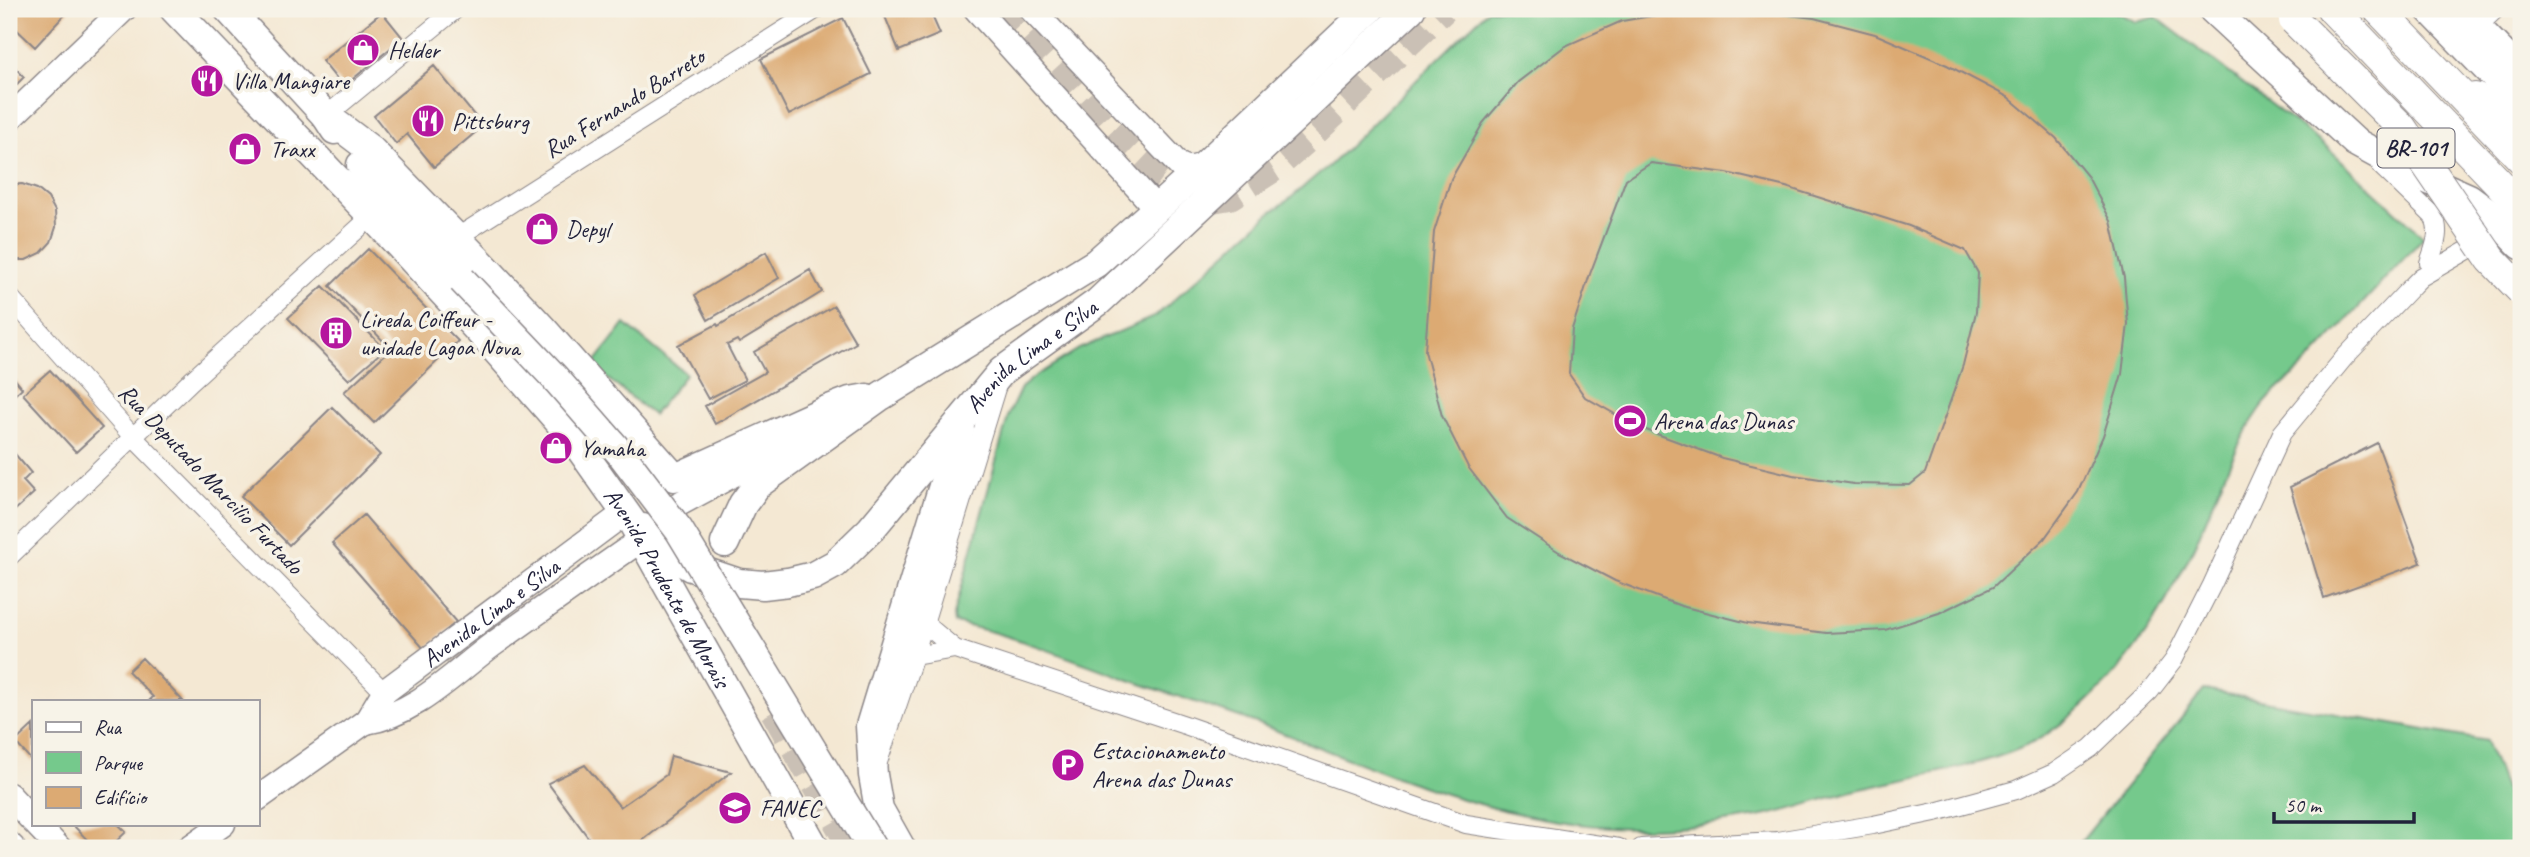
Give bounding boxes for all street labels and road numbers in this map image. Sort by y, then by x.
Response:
street label: Rua Fernando Barreto [538,40,712,164]
road number: BR-101 [2378,128,2454,168]
street label: Avenida Lima e Silva [958,292,1104,419]
street label: Rua Deputado Marcilio Furtado [112,377,311,582]
street label: Avenida Prudente de Morais [597,482,738,695]
street label: Avenida Lima e Silva [416,551,567,674]

